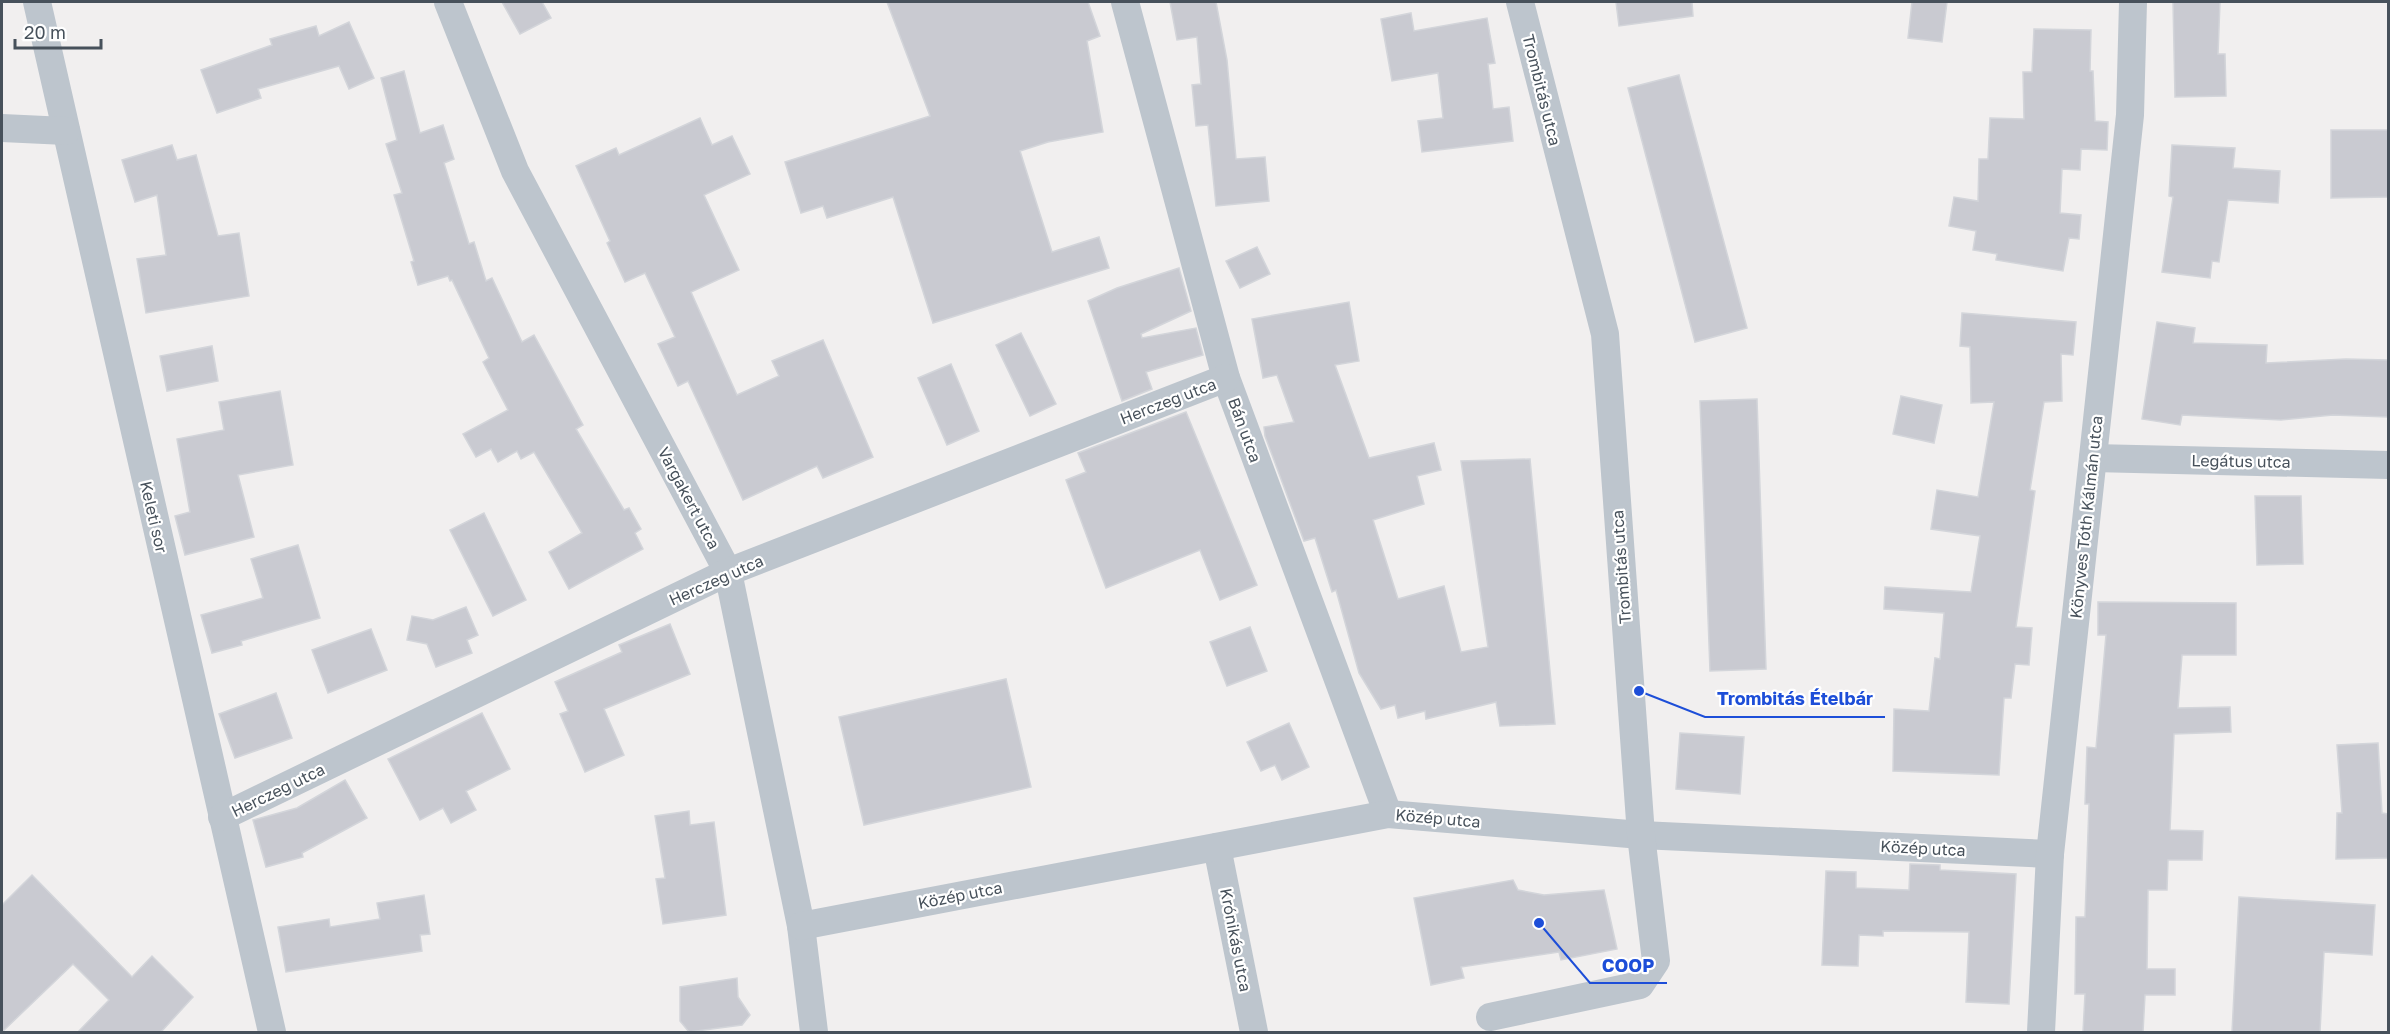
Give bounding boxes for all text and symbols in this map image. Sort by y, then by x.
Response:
scale bar [15,12,100,50]
text: 20 m [24,21,66,43]
street label: Trombitás utca [1518,32,1566,148]
street label: Herczeg utca [1117,373,1219,429]
street label: Bán utca [1224,395,1266,465]
street label: Könyves Tóth Kálmán utca [2065,415,2107,619]
street label: Vargakert utca [654,444,724,552]
street label: Legátus utca [2191,450,2291,472]
street label: Keleti sor [136,479,172,555]
street label: Trombitás utca [1607,509,1635,625]
street label: Herczeg utca [666,550,766,610]
callout: Trombitás Ételbár [1705,681,1885,717]
text: Trombitás Ételbár [1717,687,1873,709]
street label: Herczeg utca [228,759,328,821]
street label: Közép utca [1395,804,1481,832]
street label: Közép utca [1880,836,1966,860]
street label: Közép utca [916,877,1004,913]
street label: Krónikás utca [1216,887,1256,993]
callout: COOP [1590,947,1667,983]
text: COOP [1602,954,1654,976]

